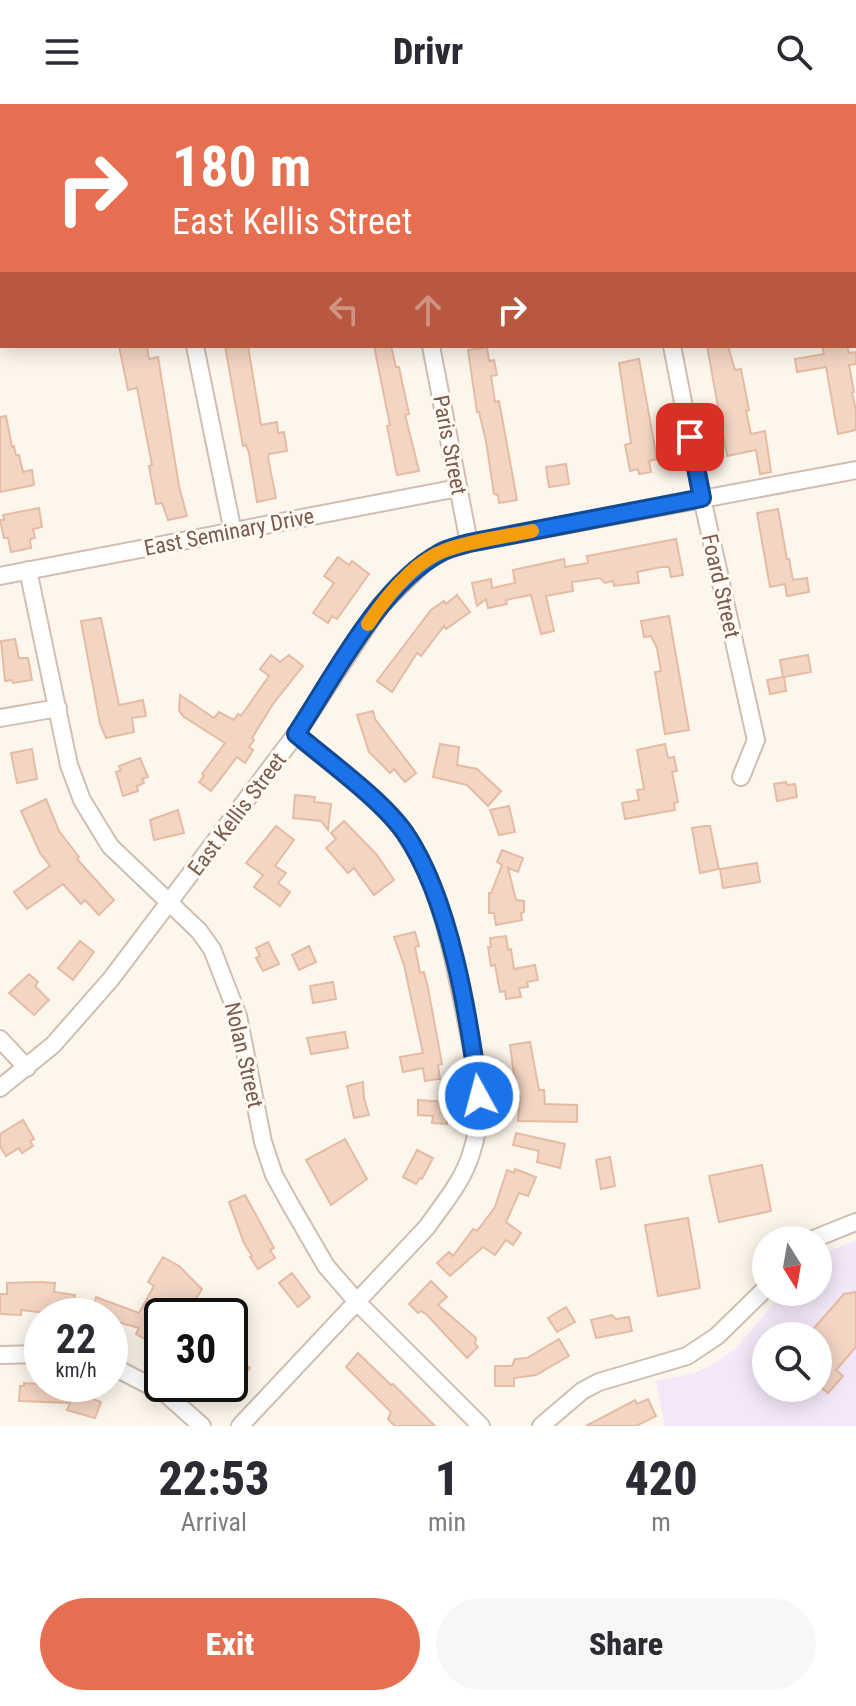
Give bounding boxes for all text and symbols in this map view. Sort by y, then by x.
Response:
icon: menu [40,30,84,74]
icon: search [772,30,816,74]
text: Drivr [393,31,463,73]
text: 180 m [172,134,311,200]
icon: right [40,136,144,240]
text: East Kellis Street [172,201,412,243]
icon: left [322,288,366,332]
icon: ahead [406,288,450,332]
icon: right [490,288,534,332]
street label: Paris Street [428,393,472,497]
pin [656,403,724,471]
icon: arrive [668,415,712,459]
street label: East Seminary Drive [142,503,316,561]
street label: Foard Street [697,532,745,640]
street label: East Kellis Street [183,748,291,880]
street label: Nolan Street [220,1000,268,1110]
position arrow [437,1054,521,1138]
north arrow [752,1226,832,1306]
map controls [752,1226,832,1402]
speed limit sign: 30 [144,1298,248,1402]
text: 22 [56,1316,96,1363]
button: search [752,1322,832,1402]
text: km/h [55,1358,97,1382]
text: 22:53 [158,1450,270,1507]
text: 1 [435,1450,459,1507]
text: 420 [624,1450,698,1507]
text: Arrival [181,1507,247,1537]
text: min [428,1507,466,1537]
text: m [651,1507,671,1537]
button: Exit [40,1598,420,1690]
button: Share [436,1598,816,1690]

